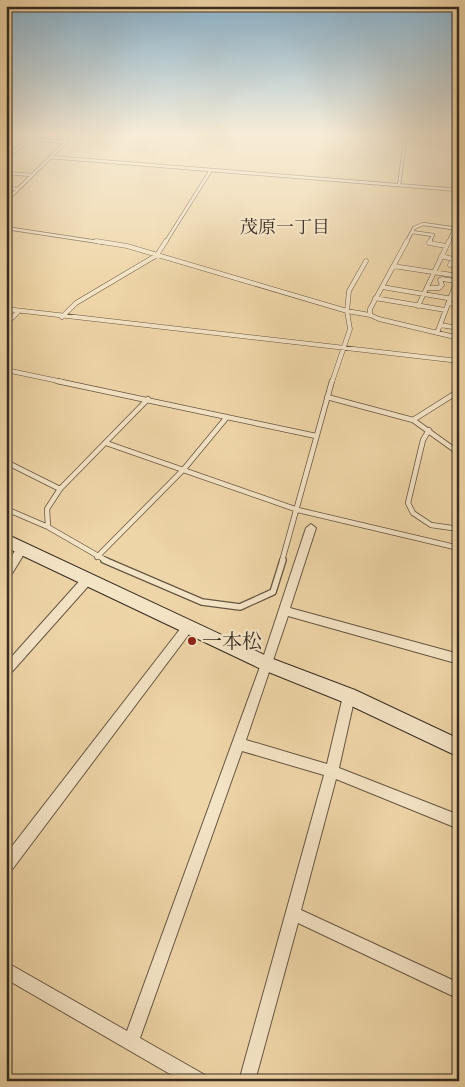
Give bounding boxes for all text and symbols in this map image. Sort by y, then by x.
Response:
district label: 茂原一丁目 [240,217,330,237]
place label: 一本松 [202,631,262,653]
marker: 一本松 [186,635,198,647]

